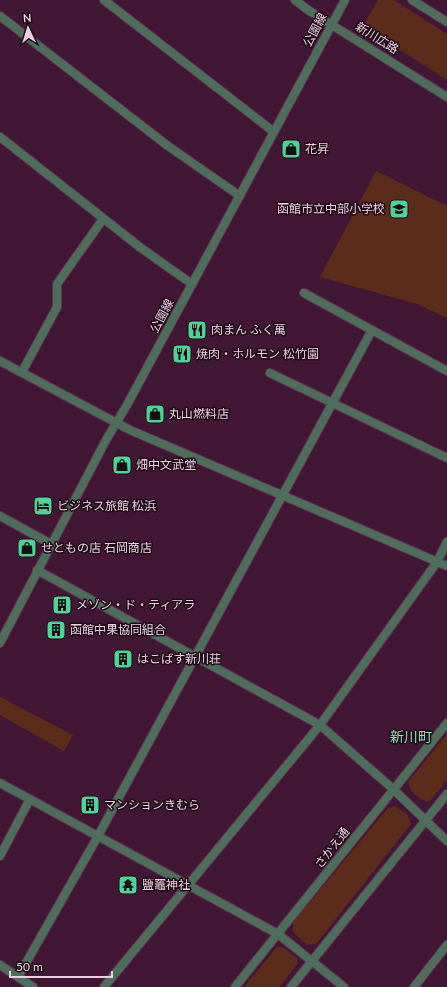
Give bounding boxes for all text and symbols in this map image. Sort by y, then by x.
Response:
north arrow [8,8,48,48]
street label: 公園線 [299,10,330,49]
text: N [23,11,32,24]
street label: 新川広路 [353,18,402,57]
shop icon: 花昇 [280,138,302,160]
place label: 花昇 [305,141,329,156]
school or university icon: 函館市立中部小学校 [388,198,410,220]
place label: 函館市立中部小学校 [277,201,385,216]
street label: 公園線 [146,296,177,335]
restaurant icon: 肉まん ふく萬 [186,319,208,341]
place label: 肉まん ふく萬 [211,322,286,337]
restaurant icon: 焼肉・ホルモン 松竹園 [171,343,193,365]
place label: 焼肉・ホルモン 松竹園 [196,346,319,361]
shop icon: 丸山燃料店 [144,403,166,425]
place label: 丸山燃料店 [169,406,229,421]
shop icon: 畑中文武堂 [111,454,133,476]
place label: 畑中文武堂 [136,457,196,472]
hotel icon: ビジネス旅館 松浜 [32,495,54,517]
place label: ビジネス旅館 松浜 [57,498,156,513]
shop icon: せともの店 石岡商店 [16,537,38,559]
place label: せともの店 石岡商店 [41,540,152,555]
building icon: メゾン・ド・ティアラ [51,594,73,616]
place label: メゾン・ド・ティアラ [76,597,195,612]
building icon: 函館中果協同組合 [45,619,67,641]
place label: 函館中果協同組合 [70,622,166,637]
building icon: はこばす新川荘 [112,648,134,670]
place label: はこばす新川荘 [137,651,221,666]
district label: 新川町 [390,728,432,745]
building icon: マンションきむら [79,794,101,816]
place label: マンションきむら [104,797,200,812]
street label: さかえ通 [311,824,352,871]
temple icon: 鹽竈神社 [117,874,139,896]
place label: 鹽竈神社 [142,877,190,892]
scale bar [10,953,112,979]
text: 50 m [16,959,43,974]

